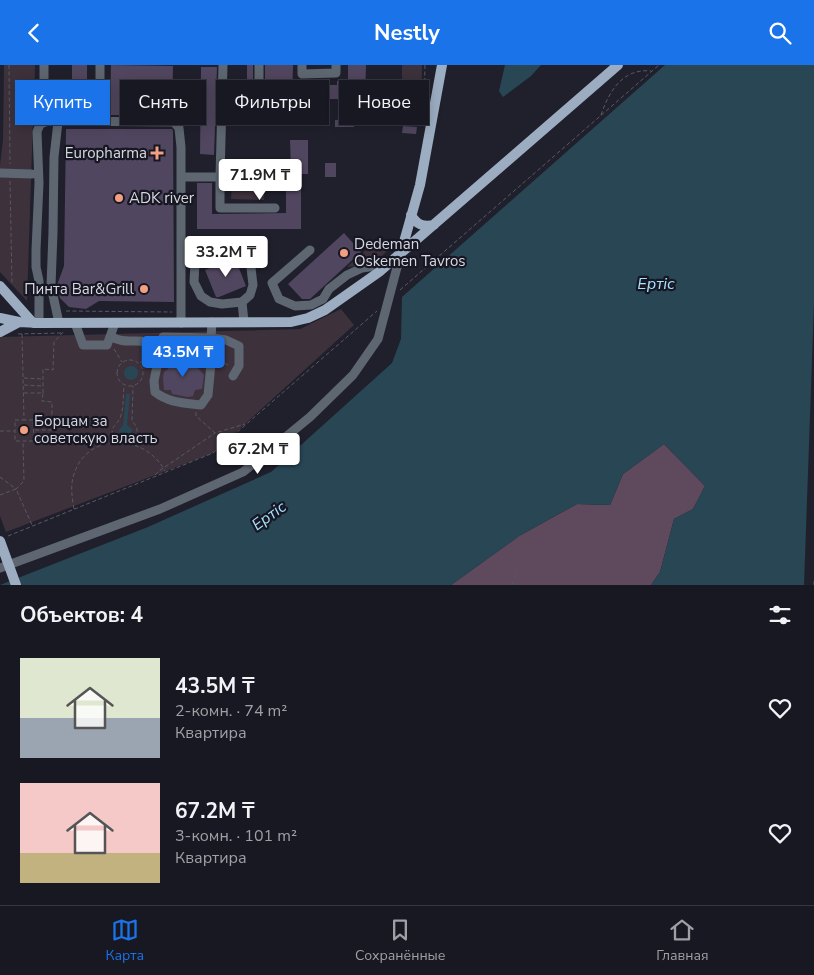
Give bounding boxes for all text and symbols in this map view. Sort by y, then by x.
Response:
text: Nestly [374,18,440,48]
icon: back [20,19,48,47]
icon: search [766,19,794,47]
chip: Купить [15,80,110,125]
chip: Снять [120,80,206,125]
chip: Фильтры [216,80,329,125]
chip: Новое [339,80,429,125]
place label: Europharma [65,143,147,163]
marker: Europharma [151,147,163,159]
pin: 71.9M ₸ [214,159,306,201]
text: 71.9M ₸ [230,164,290,186]
place label: ADK river [129,188,195,208]
marker: ADK river [113,192,125,204]
place label: Dedeman Oskemen Tavros [354,234,466,271]
pin: 33.2M ₸ [180,235,272,278]
text: 33.2M ₸ [196,241,256,263]
marker: Dedeman Oskemen Tavros [338,247,350,259]
water label: Ертіс [637,273,675,295]
place label: Пинта Bar&Grill [24,279,135,299]
marker: Пинта Bar&Grill [138,283,150,295]
pin: 43.5M ₸ [137,335,229,378]
text: 43.5M ₸ [153,341,213,363]
place label: Борцам за советскую власть [34,411,158,448]
marker: Борцам за советскую власть [18,424,30,436]
pin: 67.2M ₸ [212,433,304,475]
text: 67.2M ₸ [228,438,288,460]
water label: Ертіс [247,496,291,536]
text: Объектов: 4 [20,601,143,629]
icon: filters [766,601,794,629]
text: 43.5M ₸ [175,672,255,700]
icon: home [60,678,120,738]
icon: heart [766,694,794,722]
text: 2-комн. · 74 m² [175,700,287,722]
text: Квартира [175,722,247,744]
text: 67.2M ₸ [175,797,255,825]
icon: home [60,803,120,863]
icon: heart [766,819,794,847]
text: 3-комн. · 101 m² [175,825,297,847]
text: Квартира [175,847,247,869]
tab: Карта [105,916,144,965]
tab: Сохранённые [355,916,445,965]
tab: Главная [656,916,709,965]

